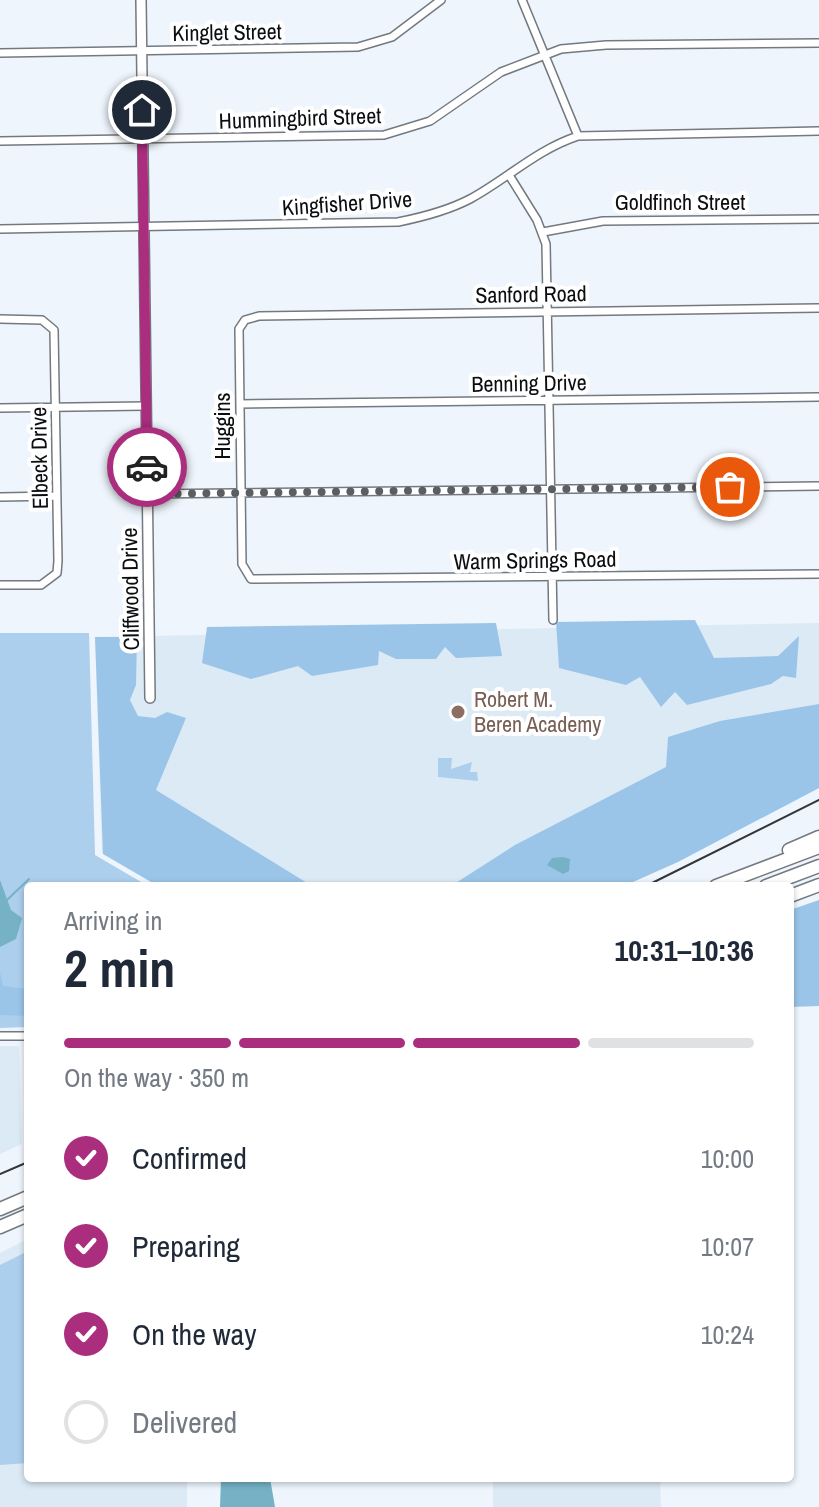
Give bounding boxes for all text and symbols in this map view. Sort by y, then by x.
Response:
street label: Kinglet Street [172,16,282,48]
pin [108,76,176,144]
icon: home [120,88,164,132]
street label: Hummingbird Street [218,100,382,136]
street label: Kingfisher Drive [281,183,413,223]
street label: Goldfinch Street [615,187,745,217]
street label: Sanford Road [475,278,587,310]
street label: Benning Drive [471,367,587,399]
street label: Huggins [207,392,237,460]
street label: Elbeck Drive [23,407,55,509]
courier [107,427,187,507]
icon: car [125,445,169,489]
pin [696,453,764,521]
icon: bag [708,465,752,509]
street label: Cliffwood Drive [114,527,146,651]
street label: Warm Springs Road [453,544,617,576]
place label: Robert M. Beren Academy [474,684,601,739]
marker: Robert M. Beren Academy [449,703,467,721]
text: Arriving in [64,903,162,938]
text: 10:31–10:36 [615,930,754,970]
text: 2 min [64,933,175,1003]
text: On the way · 350 m [64,1060,249,1095]
icon: check [64,1136,108,1180]
text: Confirmed [132,1138,247,1178]
text: 10:00 [701,1141,754,1176]
icon: check [64,1224,108,1268]
text: Preparing [132,1226,240,1266]
text: 10:07 [701,1229,754,1264]
icon: check [64,1312,108,1356]
text: On the way [132,1314,256,1354]
text: 10:24 [701,1317,754,1352]
text: Delivered [132,1402,237,1442]

